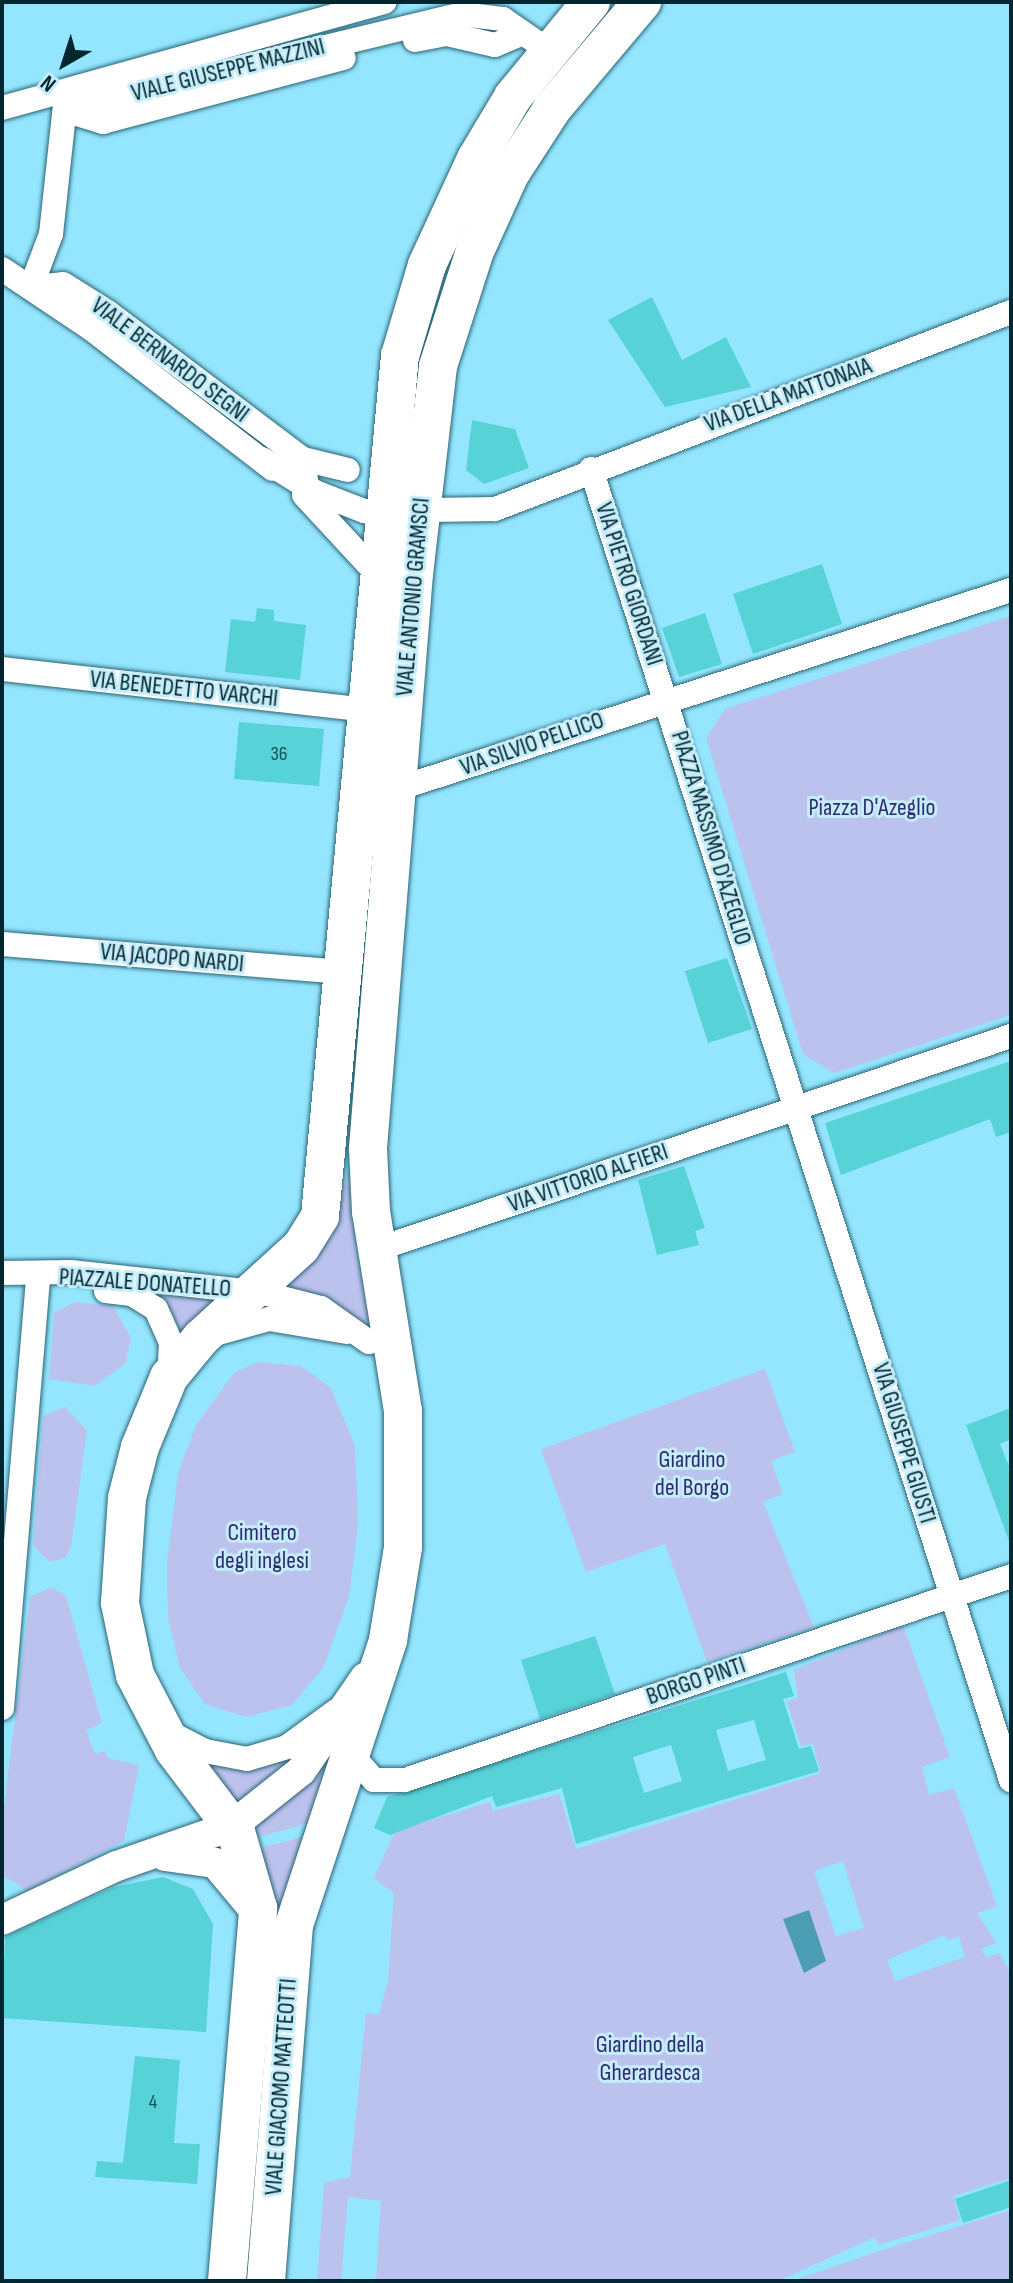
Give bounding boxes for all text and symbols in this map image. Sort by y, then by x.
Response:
north arrow [24,24,104,104]
street label: VIALE GIUSEPPE MAZZINI [128,32,328,108]
text: N [36,69,62,97]
street label: VIALE BERNARDO SEGNI [85,291,255,429]
street label: VIA DELLA MATTONAIA [701,351,875,439]
street label: VIALE ANTONIO GRAMSCI [390,497,436,697]
street label: VIA PIETRO GIORDANI [589,499,669,669]
street label: VIA BENEDETTO VARCHI [89,665,279,713]
street label: VIA SILVIO PELLICO [457,706,607,782]
street label: PIAZZA MASSIMO D'AZEGLIO [665,727,757,949]
house number: 36 [270,742,288,766]
park label: Piazza D'Azeglio [808,794,936,822]
street label: VIA JACOPO NARDI [99,937,245,979]
street label: VIA VITTORIO ALFIERI [504,1137,672,1219]
street label: PIAZZALE DONATELLO [58,1263,232,1303]
street label: VIA GIUSEPPE GIUSTI [866,1359,942,1527]
park label: Giardino del Borgo [655,1446,729,1502]
park label: Cimitero degli inglesi [215,1519,309,1575]
street label: BORGO PINTI [643,1651,749,1711]
street label: VIALE GIACOMO MATTEOTTI [259,1978,303,2196]
park label: Giardino della Gherardesca [596,2031,704,2087]
house number: 4 [149,2090,157,2114]

